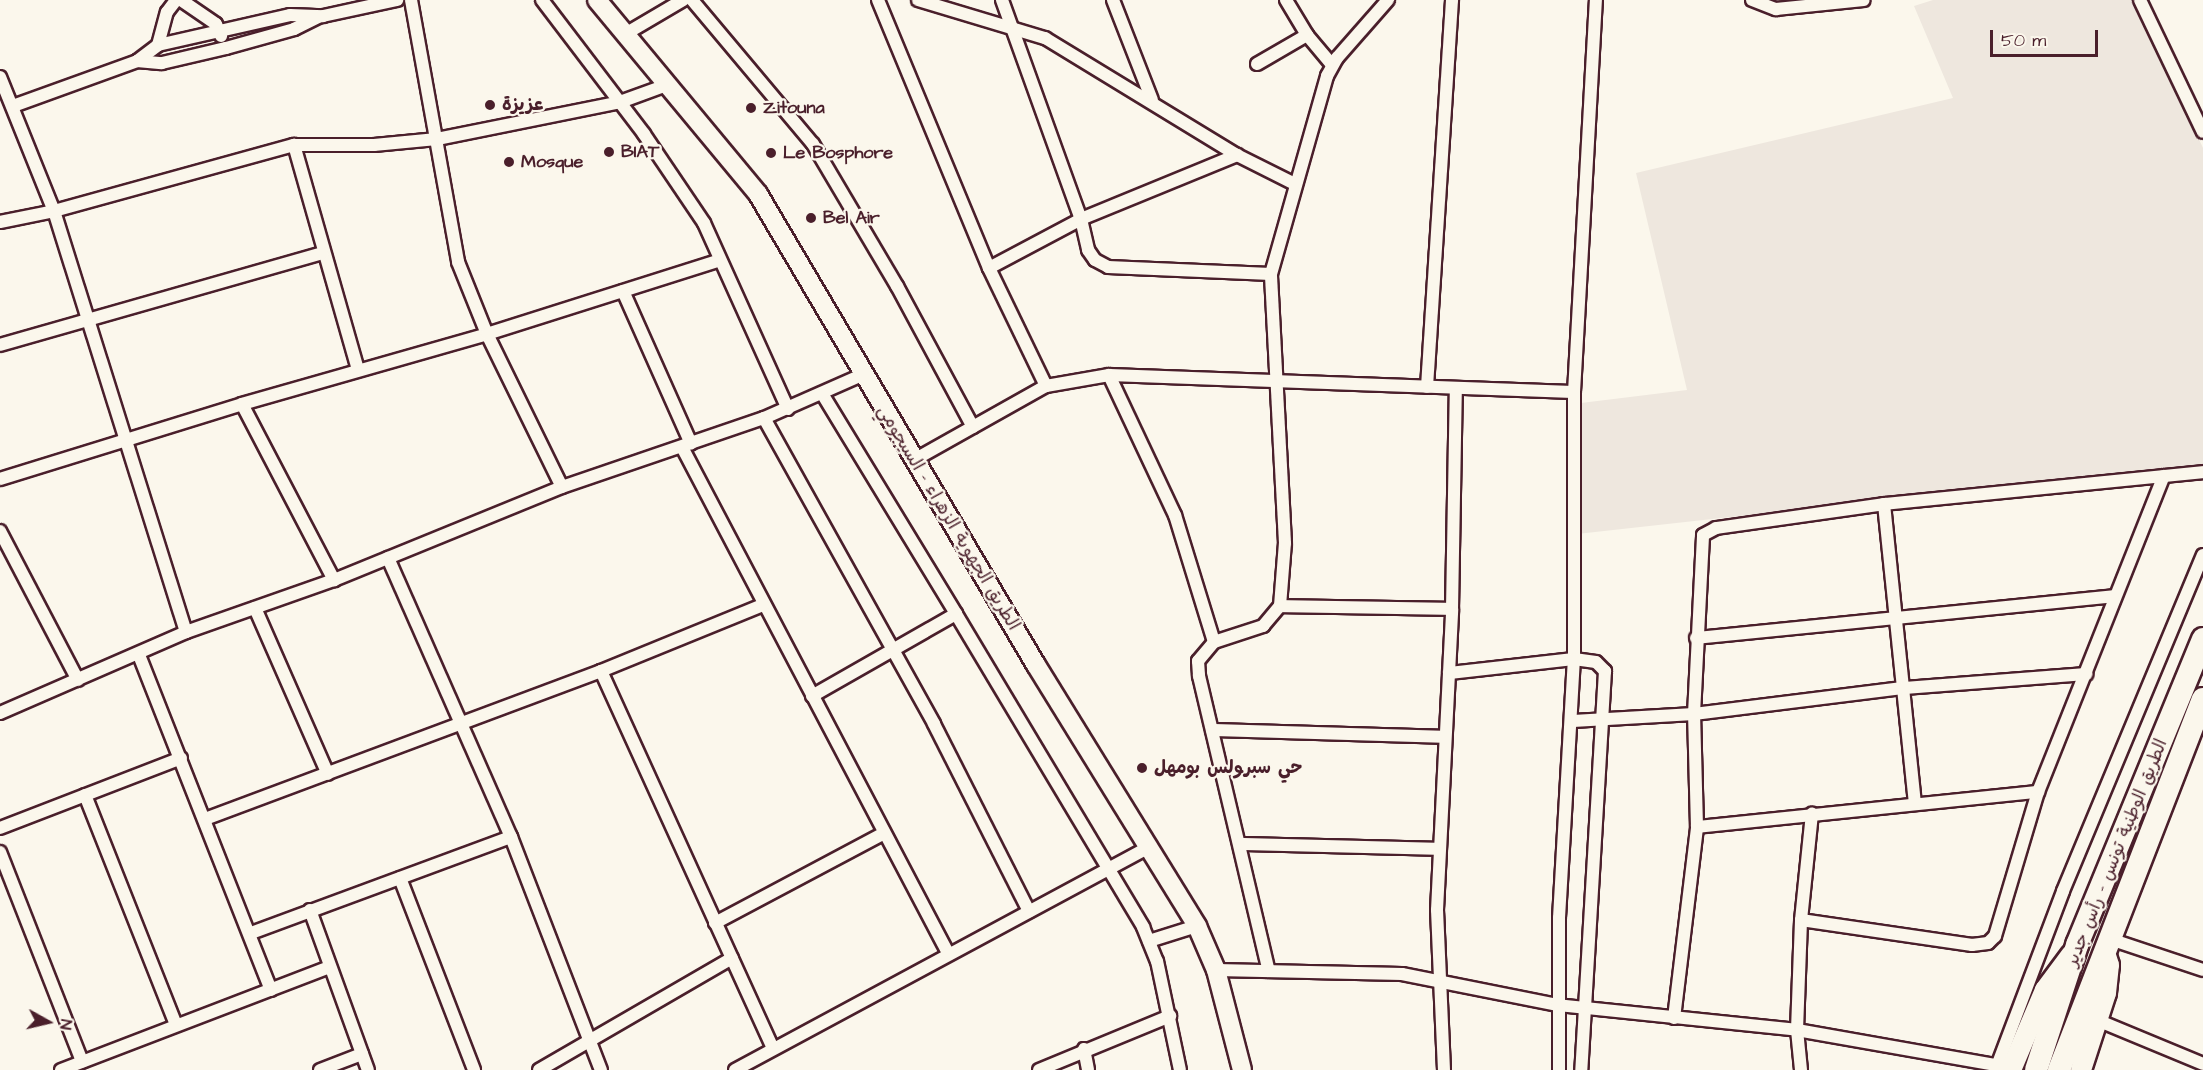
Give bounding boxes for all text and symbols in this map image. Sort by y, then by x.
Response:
scale bar [1993,18,2101,56]
text: 50 m [2001,28,2046,53]
place label: عزيزة [502,94,543,116]
place label: Zitouna [763,97,825,119]
marker: عزيزة [483,98,497,112]
marker: Zitouna [744,101,758,115]
place label: BIAT [621,141,659,163]
place label: Le Bosphore [783,142,893,164]
marker: BIAT [602,145,616,159]
marker: Le Bosphore [764,146,778,160]
place label: Mosque [521,151,583,173]
marker: Mosque [502,155,516,169]
place label: Bel Air [823,207,880,229]
marker: Bel Air [804,211,818,225]
street label: الطريق الجهوية الزهراء - السيجومي [872,402,1024,634]
street label: الطريق الوطنية تونس - رأس جدير [2061,736,2173,970]
place label: حي سبرولس بومهل [1154,757,1302,779]
marker: حي سبرولس بومهل [1135,761,1149,775]
north arrow [18,992,78,1052]
text: N [54,1018,77,1031]

